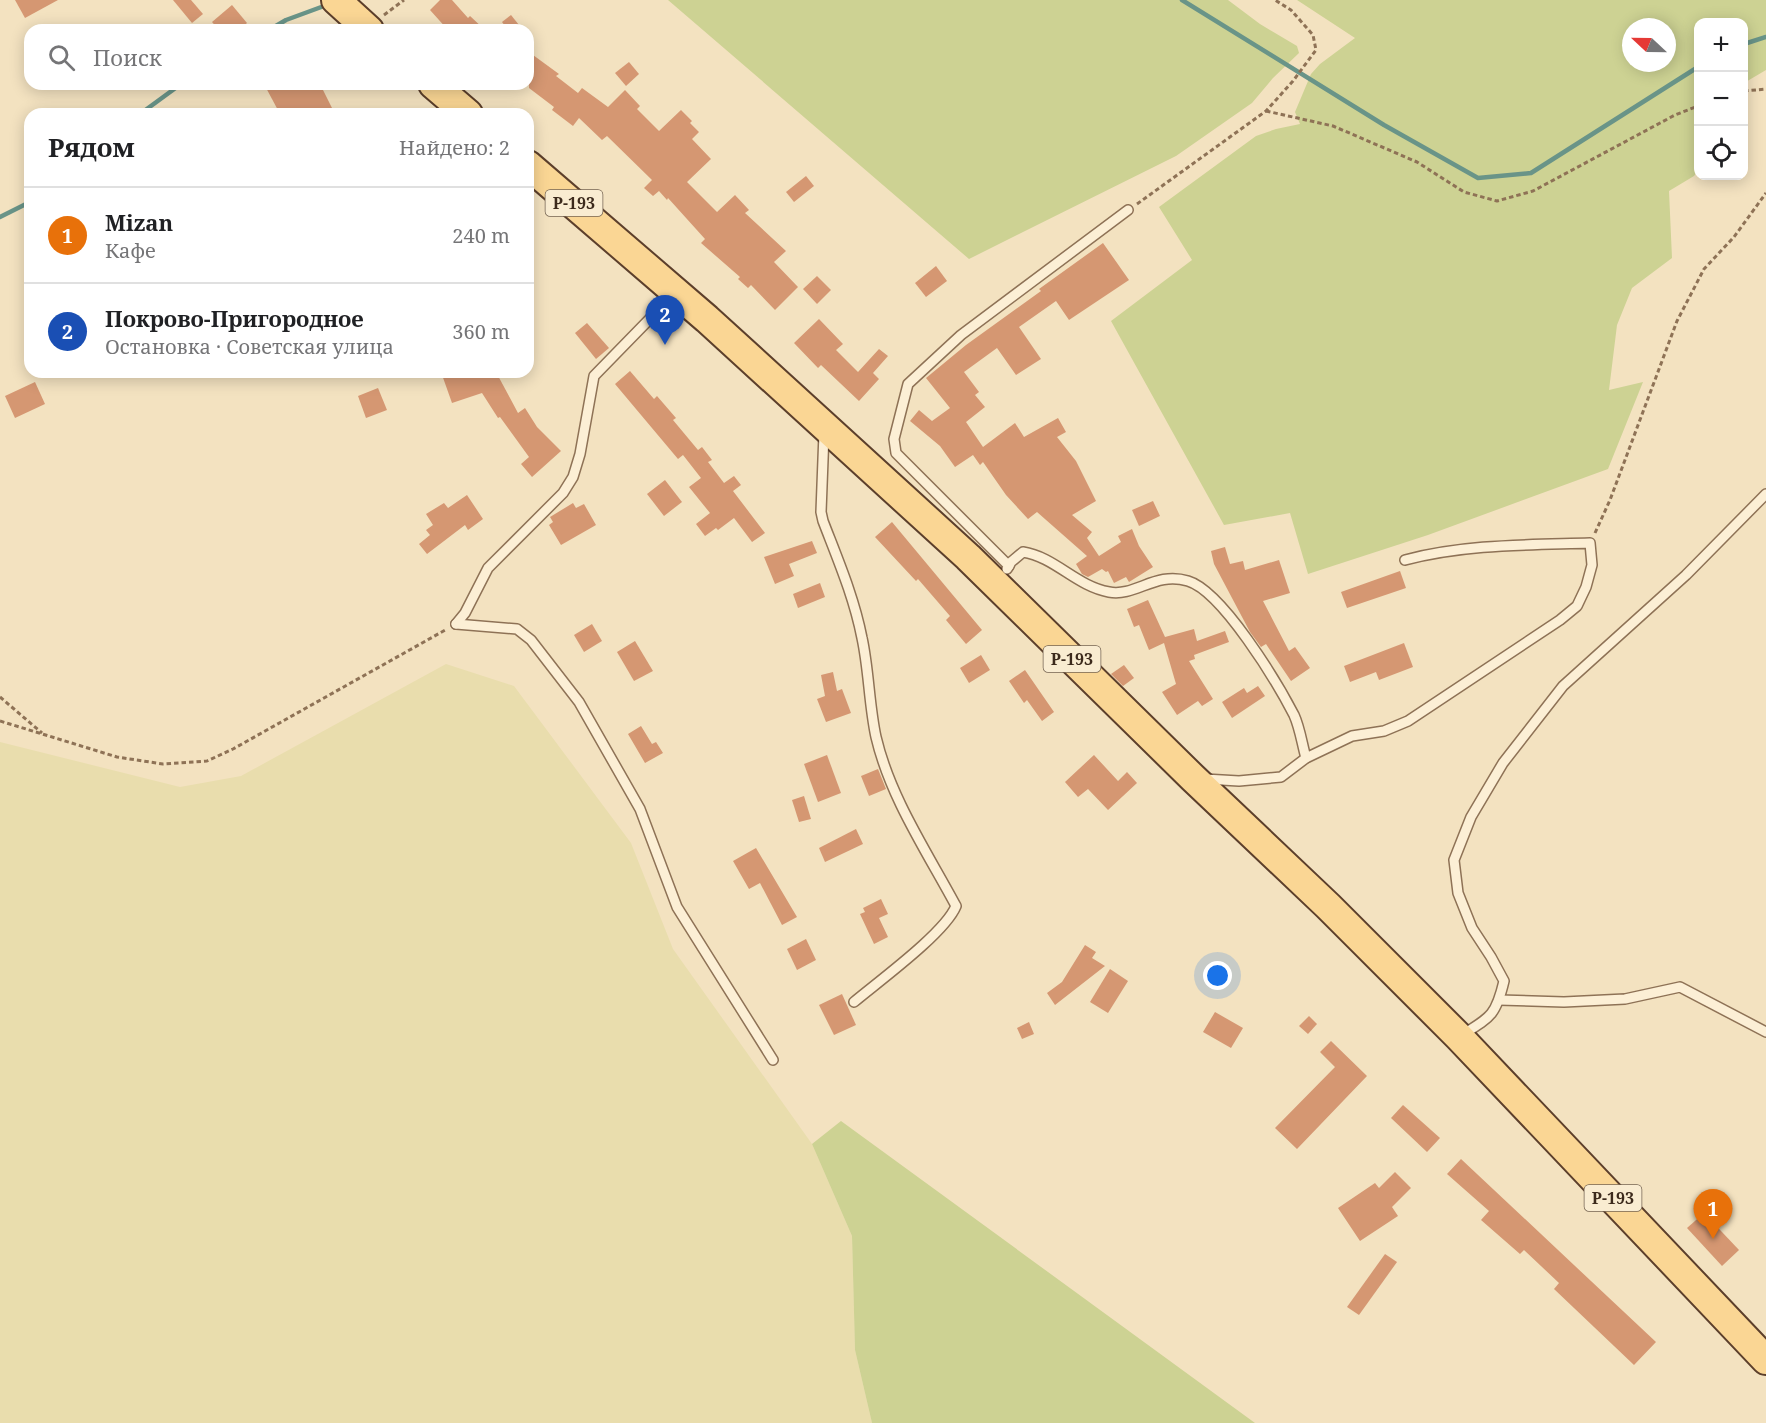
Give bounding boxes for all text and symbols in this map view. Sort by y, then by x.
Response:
north arrow [1622,18,1676,72]
map controls [1694,18,1748,180]
button: + [1694,18,1748,72]
search box [24,24,534,90]
icon: search [45,41,78,74]
text: Поиск [93,42,162,72]
button: − [1694,72,1748,126]
button: locate [1694,126,1748,180]
text: Рядом [48,129,135,165]
text: Найдено: 2 [399,134,510,161]
road number: Р-193 [546,190,602,216]
text: Mizan [105,207,173,237]
text: 1 [62,222,73,249]
text: 240 m [452,222,510,249]
text: Кафе [105,237,156,264]
pin: 2 [646,296,684,345]
text: Покрово-Пригородное [105,303,364,333]
text: 2 [62,318,73,345]
text: 360 m [452,318,510,345]
text: Остановка · Советская улица [105,333,394,360]
road number: Р-193 [1044,646,1100,672]
your location [1203,961,1232,990]
road number: Р-193 [1584,1185,1642,1211]
pin: 1 [1694,1190,1732,1239]

